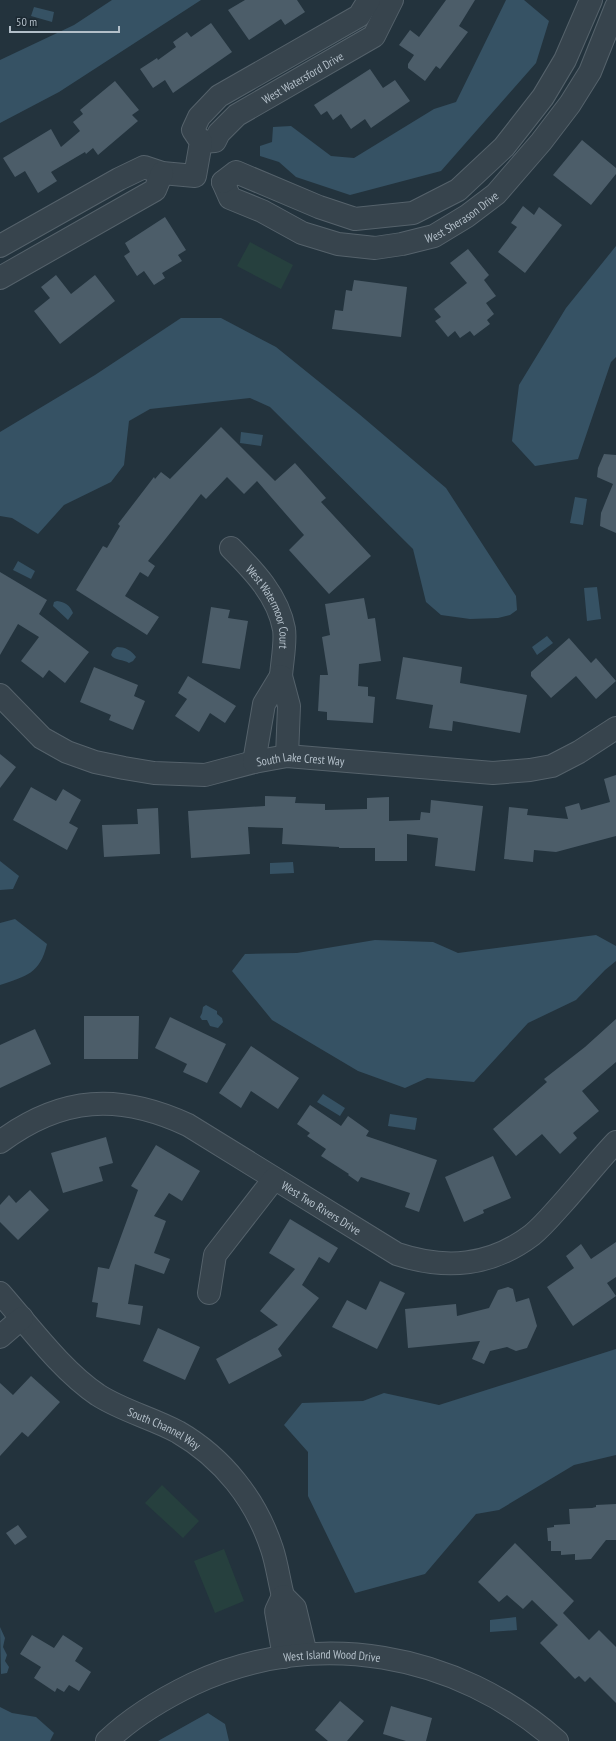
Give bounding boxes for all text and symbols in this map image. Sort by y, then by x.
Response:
scale bar [10,8,119,34]
text: 50 m [16,14,37,29]
street label: West Watersford Drive [259,48,346,107]
street label: West Sherason Drive [423,188,501,246]
street label: West Watermoor Court [243,561,292,650]
street label: South Lake Crest Way [255,749,345,769]
street label: West Two Rivers Drive [279,1177,364,1238]
street label: South Channel Way [126,1404,204,1453]
street label: West Island Wood Drive [282,1646,382,1665]

